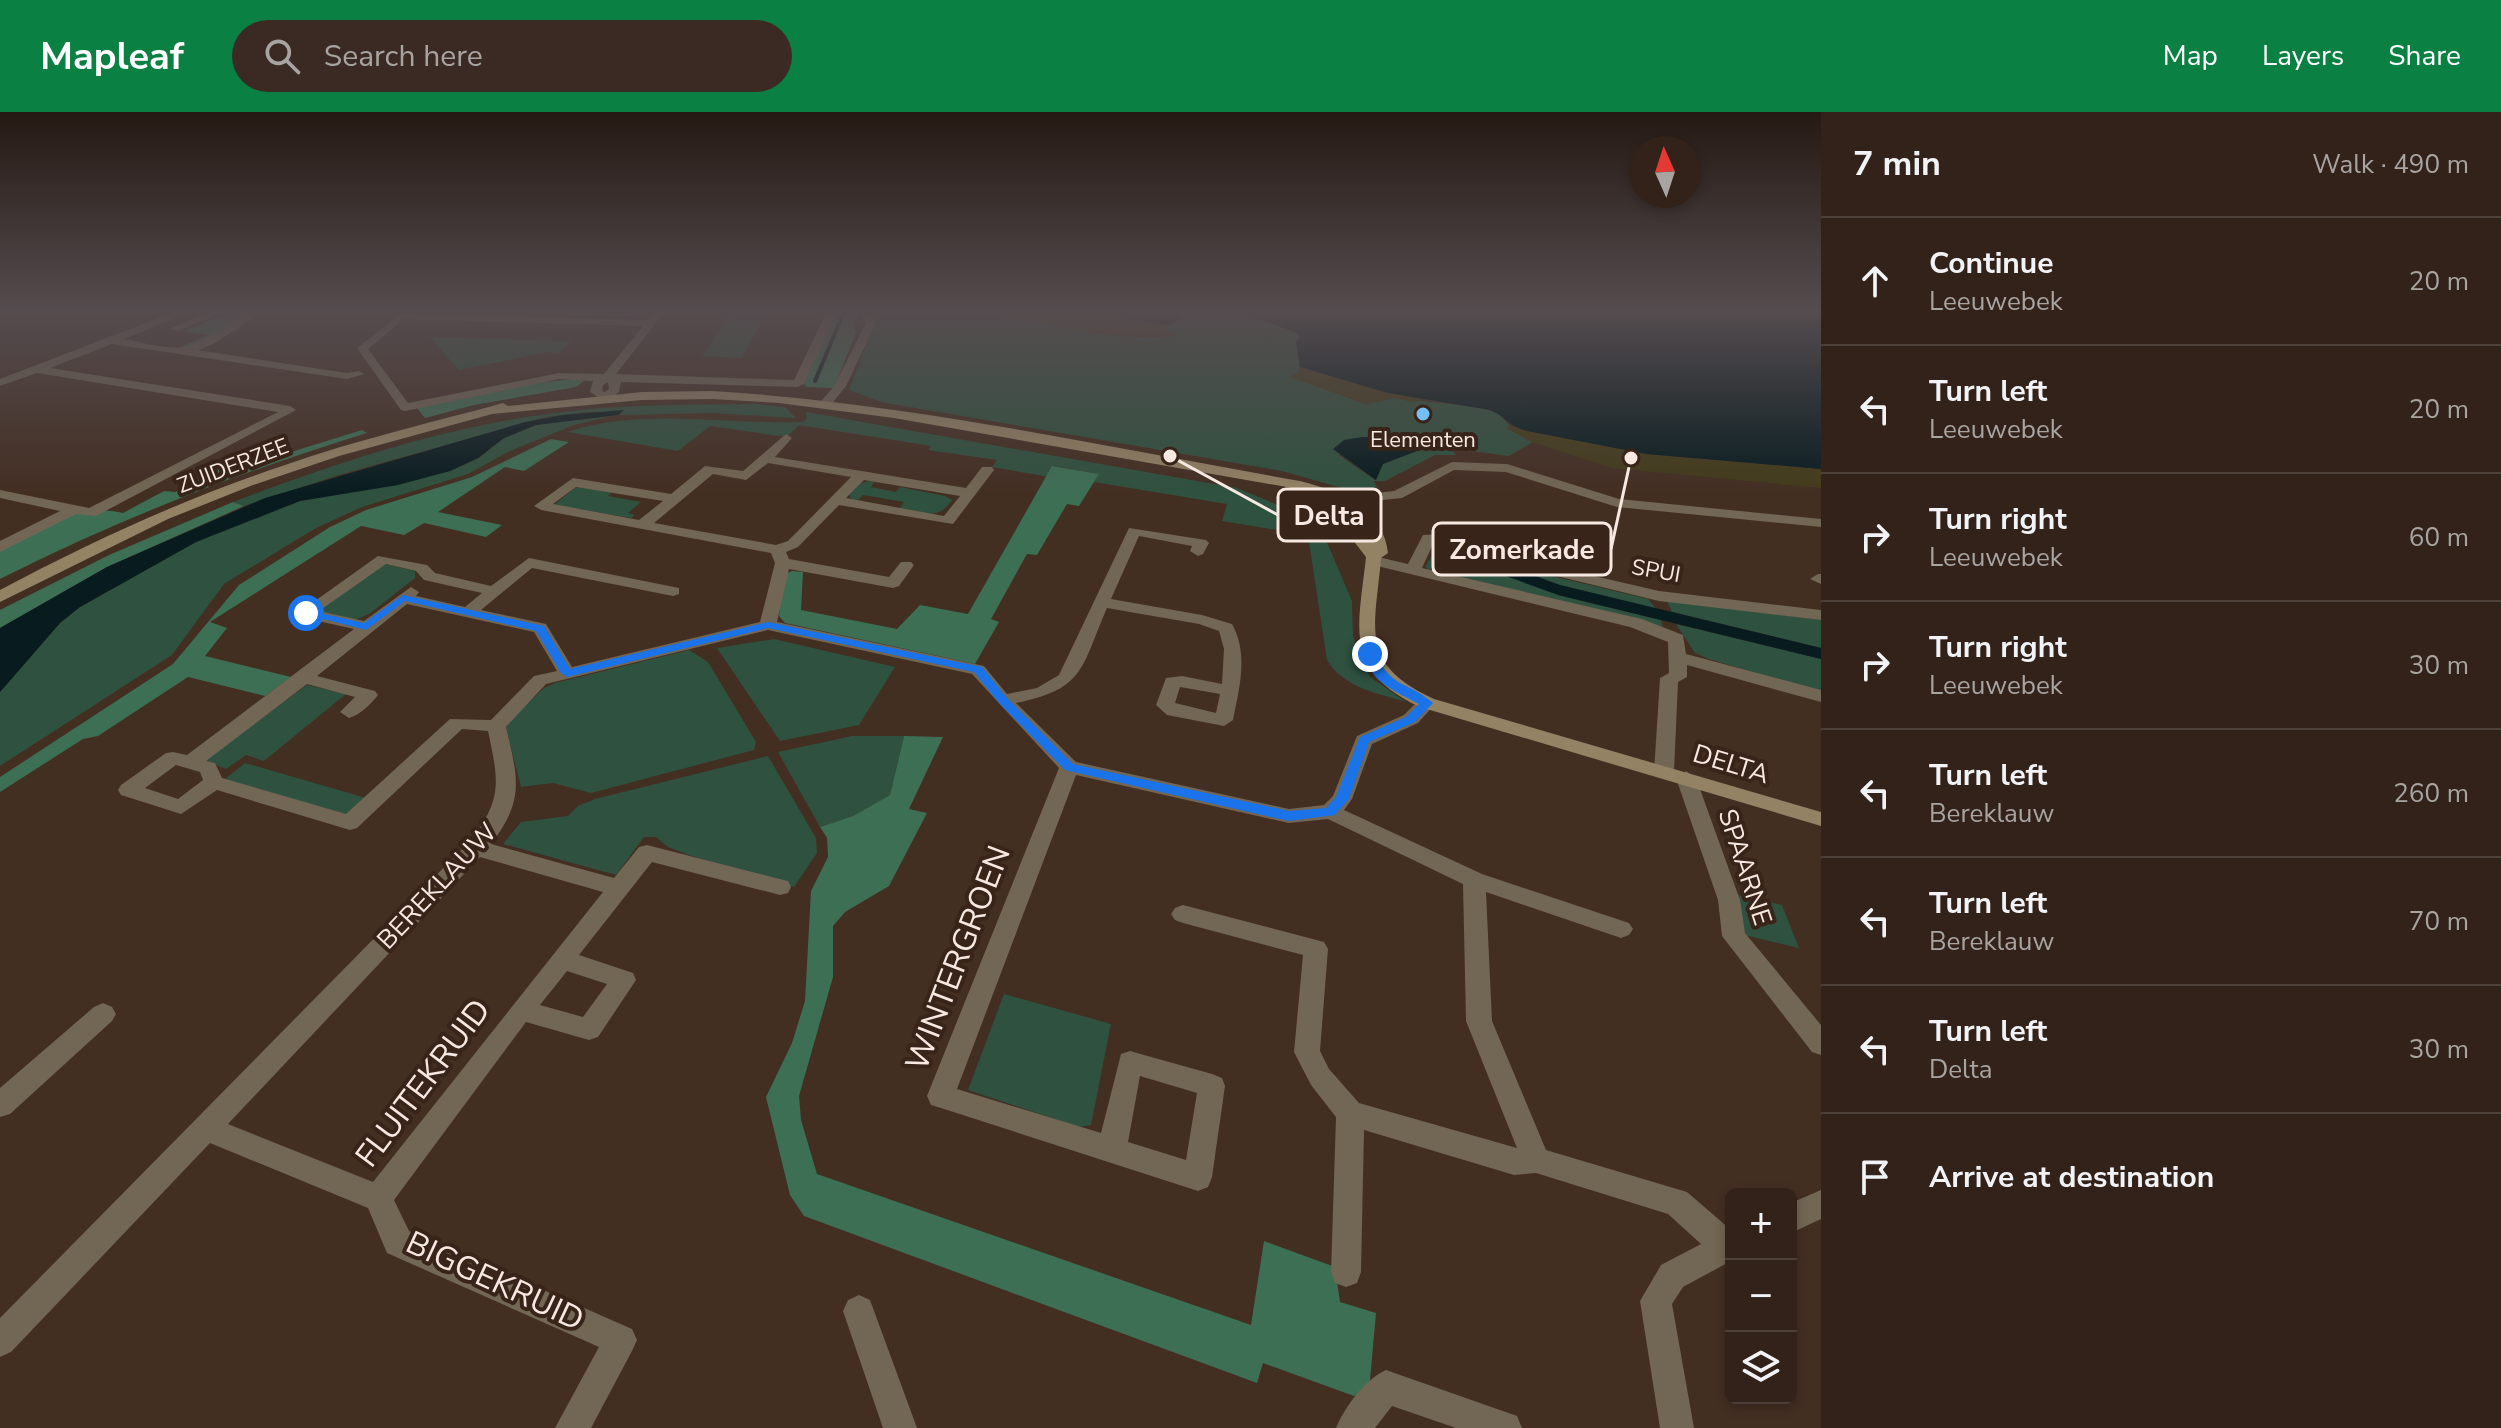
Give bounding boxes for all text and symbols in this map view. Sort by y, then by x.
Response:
search box [232,20,792,92]
text: Mapleaf [40,31,184,82]
icon: search [260,34,304,78]
text: Search here [324,36,483,77]
text: Map [2163,37,2218,75]
text: Layers [2262,37,2344,75]
text: Share [2388,37,2461,75]
north arrow [1629,136,1701,208]
text: 7 min [1853,141,1941,187]
text: Walk · 490 m [2312,147,2469,182]
text: Continue [1929,243,2054,284]
icon: ahead [1853,259,1897,303]
text: 20 m [2409,264,2469,299]
text: Leeuwebek [1929,284,2063,319]
text: Turn left [1929,371,2047,412]
icon: left [1853,387,1897,431]
text: 20 m [2409,392,2469,427]
marker: Elementen [1414,405,1432,423]
text: Leeuwebek [1929,412,2063,447]
place label: Elementen [1370,425,1476,455]
street label: ZUIDERZEE [173,431,293,501]
callout: Delta [1278,489,1381,541]
text: Delta [1293,497,1365,535]
text: Turn right [1929,499,2067,540]
icon: right [1853,515,1897,559]
text: 60 m [2409,520,2469,555]
callout: Zomerkade [1433,523,1611,575]
text: Zomerkade [1449,531,1595,569]
text: Leeuwebek [1929,540,2063,575]
street label: SPUI [1629,552,1683,590]
route start [288,595,324,631]
text: Turn right [1929,627,2067,668]
route end [1352,636,1388,672]
icon: right [1853,643,1897,687]
text: 30 m [2409,648,2469,683]
text: Leeuwebek [1929,668,2063,703]
street label: DELTA [1689,736,1773,792]
text: Turn left [1929,755,2047,796]
icon: left [1853,771,1897,815]
text: 260 m [2393,776,2469,811]
text: Bereklauw [1929,796,2054,831]
street label: SPAARNE [1710,804,1780,930]
street label: BEREKLAUW [369,815,505,957]
street label: WINTERGROEN [895,839,1021,1077]
text: Turn left [1929,883,2047,924]
icon: left [1853,899,1897,943]
text: 70 m [2409,904,2469,939]
text: Bereklauw [1929,924,2054,959]
street label: FLUITEKRUID [346,990,500,1176]
text: Turn left [1929,1011,2047,1052]
icon: left [1853,1027,1897,1071]
text: 30 m [2409,1032,2469,1067]
text: Delta [1929,1052,1992,1087]
icon: arrive [1853,1155,1897,1199]
text: Arrive at destination [1929,1157,2214,1198]
map controls [1725,1188,1797,1404]
button: + [1725,1188,1797,1260]
street label: BIGGEKRUID [399,1221,591,1341]
button: − [1725,1260,1797,1332]
button: layers [1725,1332,1797,1404]

